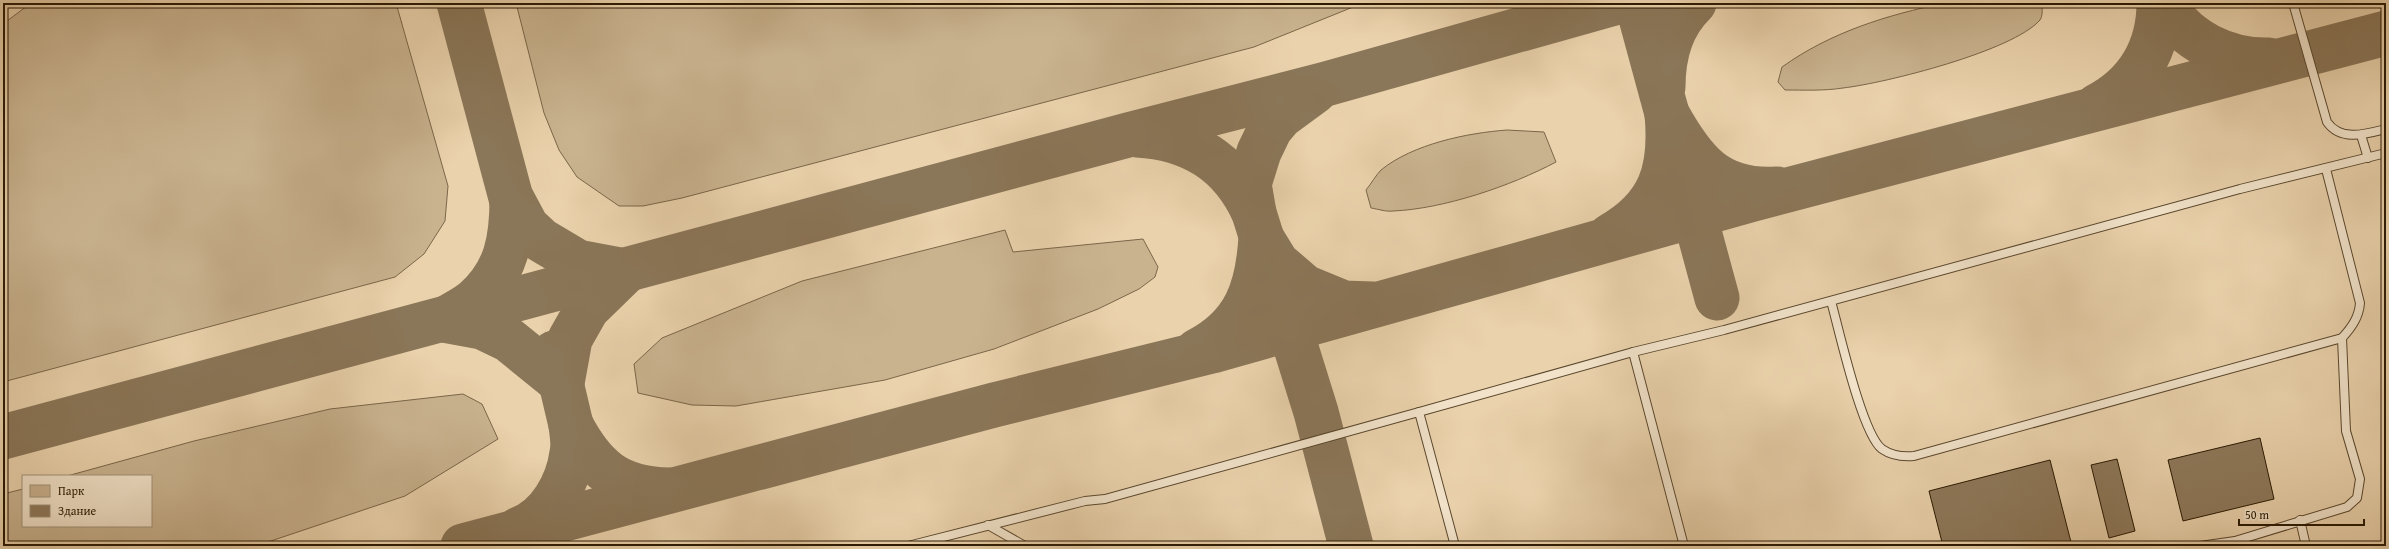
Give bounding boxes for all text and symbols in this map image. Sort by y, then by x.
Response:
legend [22,475,152,527]
text: Парк [58,482,85,499]
scale bar [2239,501,2364,527]
text: Здание [58,502,97,519]
text: 50 m [2245,506,2269,523]

